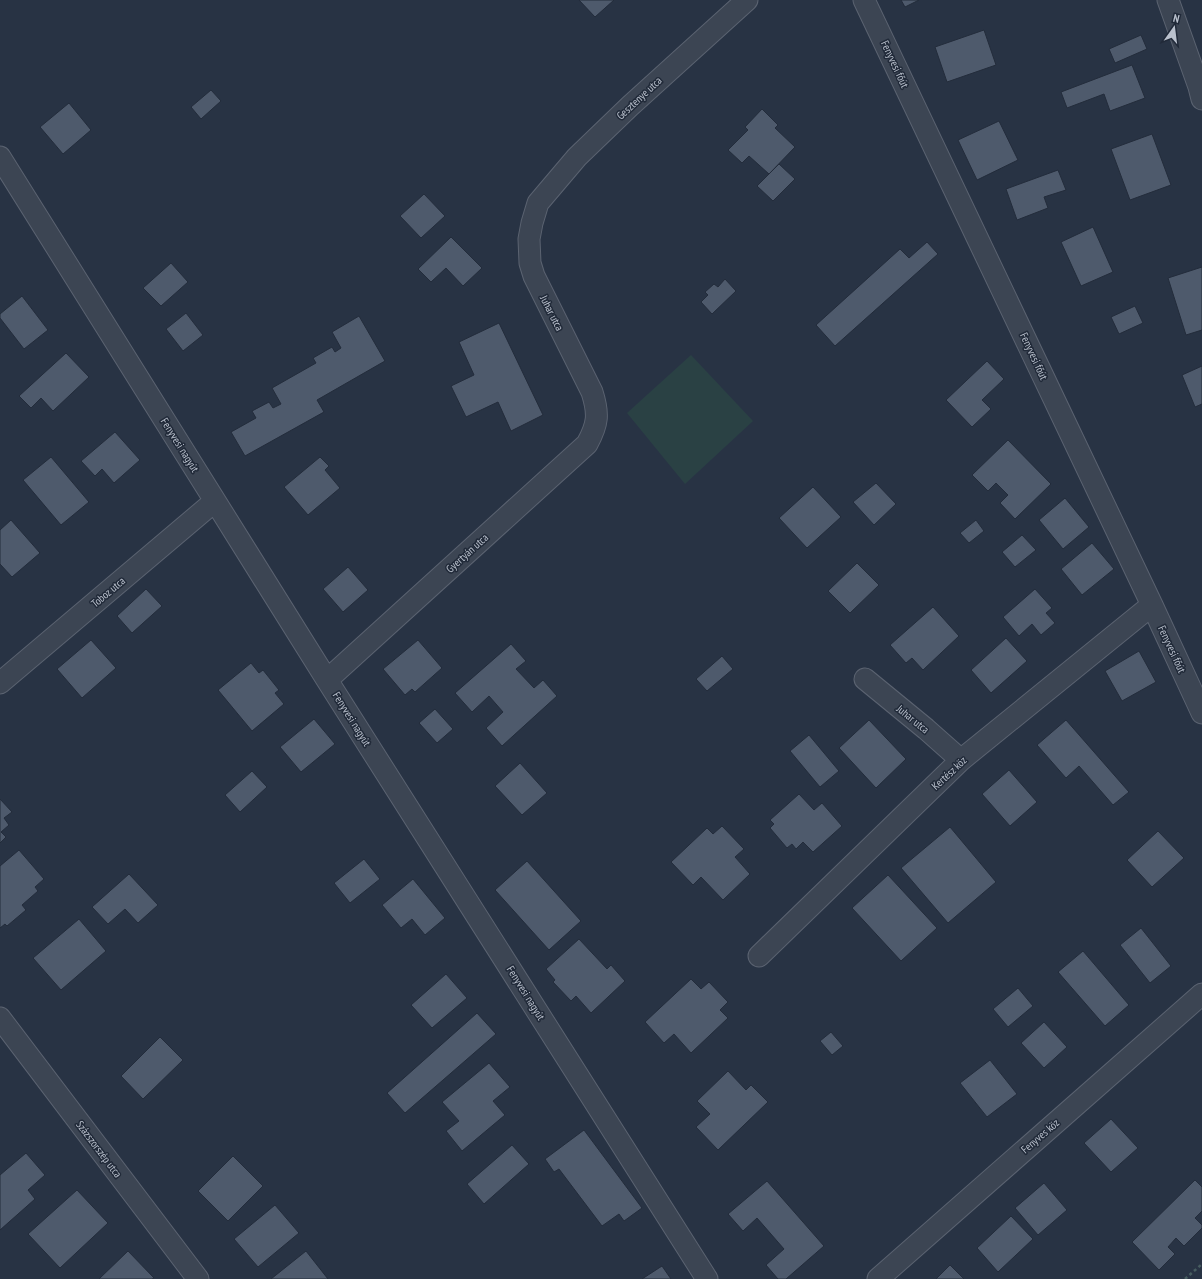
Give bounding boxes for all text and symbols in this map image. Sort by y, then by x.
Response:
north arrow [1154,8,1194,48]
text: N [1172,11,1181,26]
street label: Fenyvesi főút [878,38,912,90]
street label: Gesztenye utca [613,73,665,123]
street label: Juhar utca [537,292,567,333]
street label: Fenyvesi főút [1017,330,1051,382]
street label: Fenyvesi nagyút [158,415,202,475]
street label: Gyertyán utca [443,530,491,576]
street label: Toboz utca [88,574,128,610]
street label: Fenyvesi főút [1155,623,1189,675]
street label: Fenyvesi nagyút [330,689,374,749]
street label: Juhar utca [893,701,932,736]
street label: Kertész köz [929,753,969,793]
street label: Fenyvesi nagyút [504,963,548,1023]
street label: Fenyves köz [1018,1116,1062,1156]
street label: Százszorszép utca [73,1118,125,1180]

